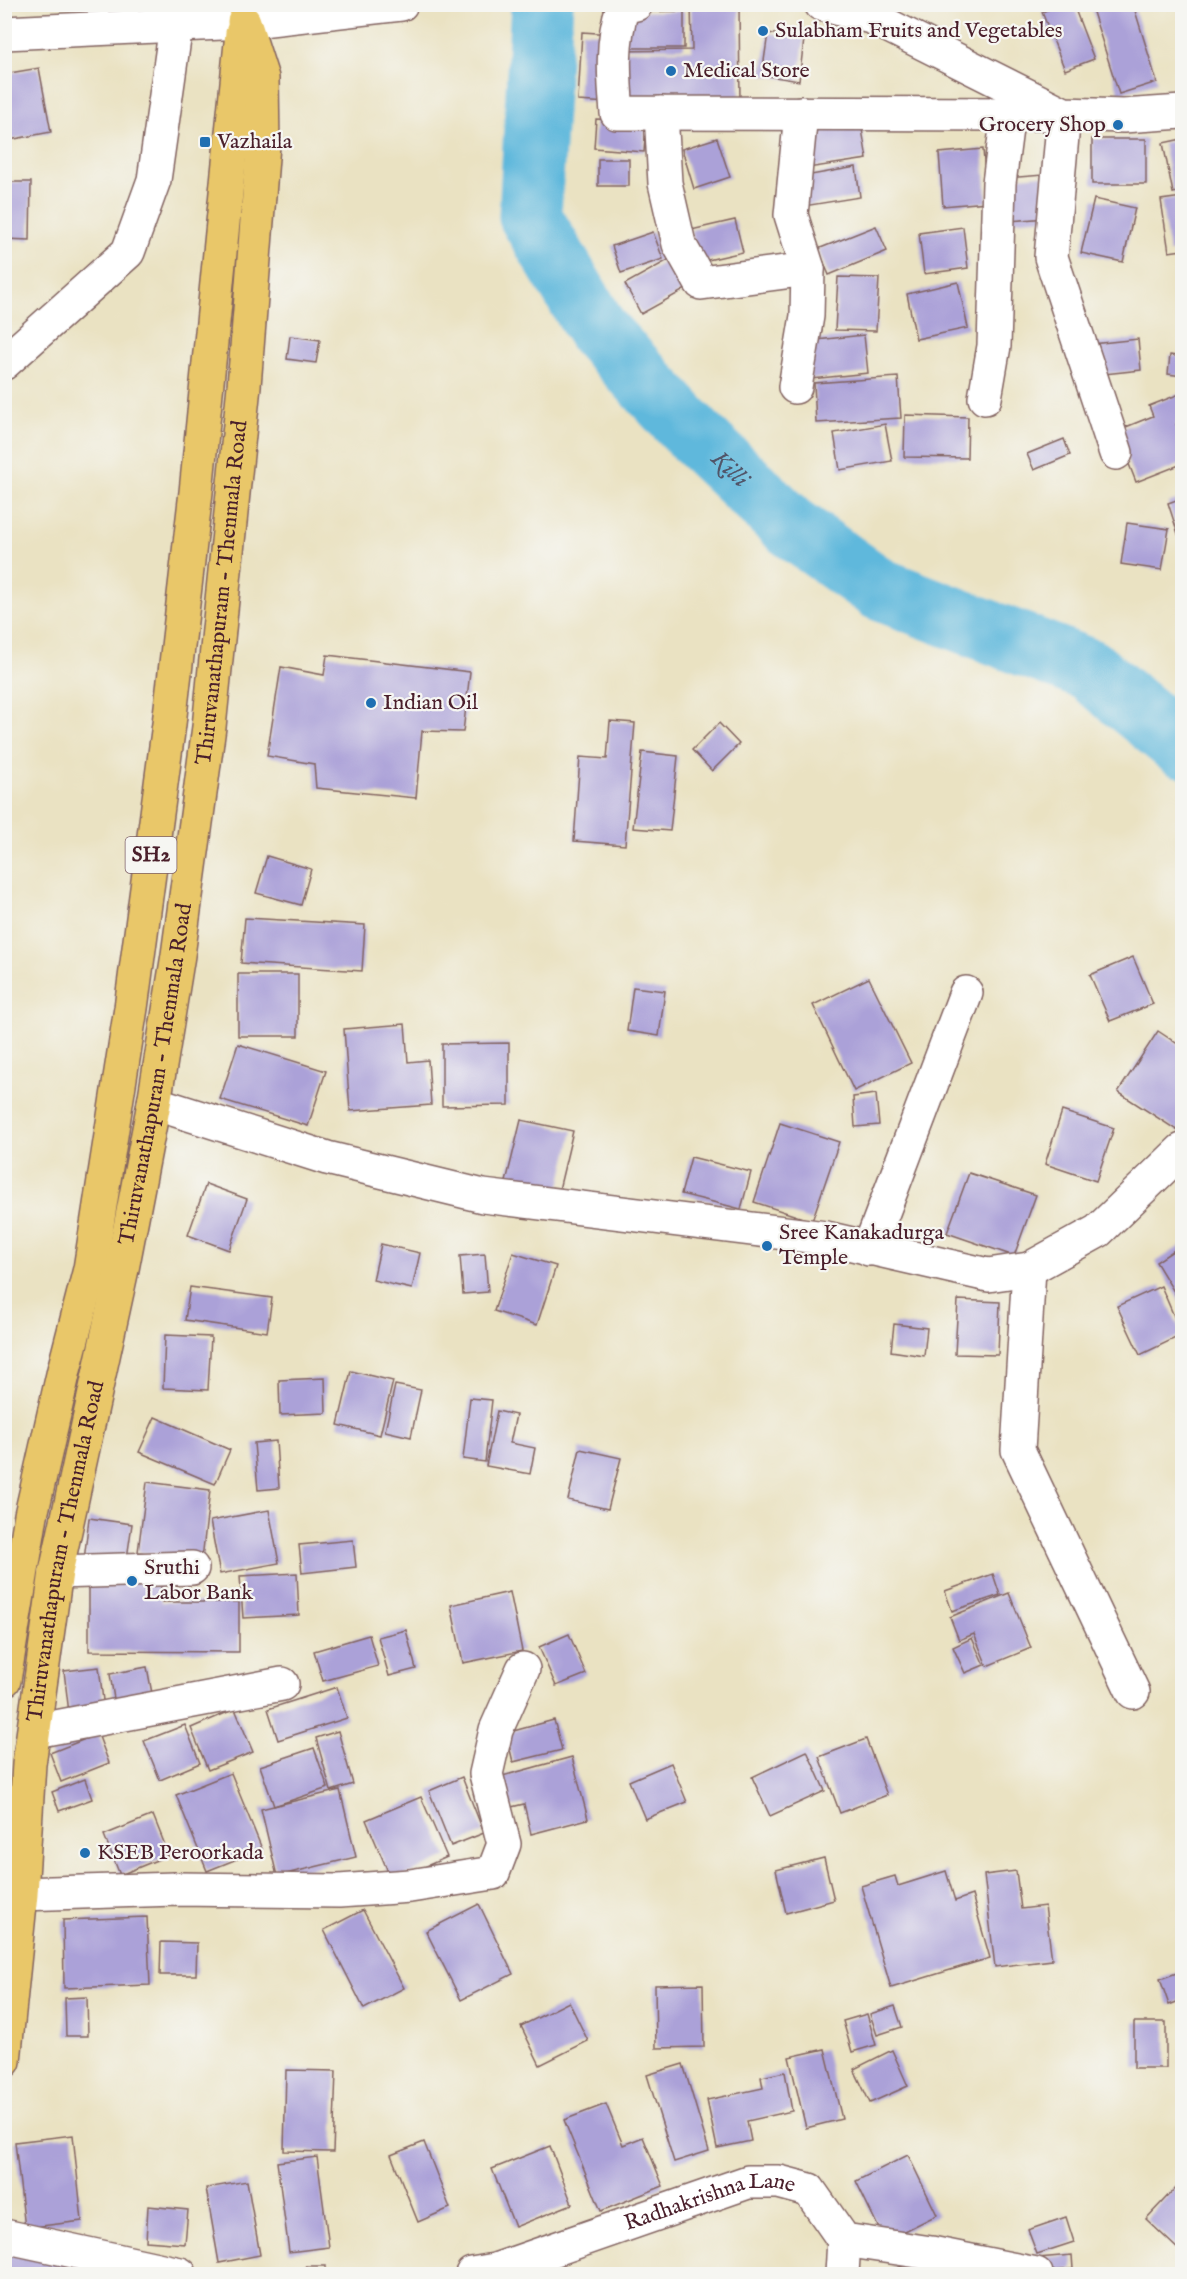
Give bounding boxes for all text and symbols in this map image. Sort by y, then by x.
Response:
place label: Sulabham Fruits and Vegetables [775,17,1063,45]
marker: Sulabham Fruits and Vegetables [756,24,770,38]
place label: Medical Store [683,57,810,85]
marker: Medical Store [664,64,678,78]
place label: Grocery Shop [979,111,1106,139]
marker: Grocery Shop [1111,118,1125,132]
place label: Vazhaila [216,128,293,156]
marker: Vazhaila [198,135,212,149]
street label: Thiruvanathapuram - Thenmala Road [190,419,254,767]
water label: Killi [704,443,757,496]
place label: Indian Oil [383,689,478,717]
marker: Indian Oil [364,696,378,710]
road number: SH2 [126,837,176,873]
street label: Thiruvanathapuram - Thenmala Road [113,901,199,1247]
place label: Sree Kanakadurga Temple [779,1219,944,1272]
marker: Sree Kanakadurga Temple [760,1239,774,1253]
street label: Thiruvanathapuram - Thenmala Road [21,1378,111,1724]
place label: Sruthi Labor Bank [144,1554,253,1607]
marker: Sruthi Labor Bank [125,1574,139,1588]
place label: KSEB Peroorkada [97,1839,264,1867]
marker: KSEB Peroorkada [78,1846,92,1860]
street label: Radhakrishna Lane [621,2167,799,2238]

